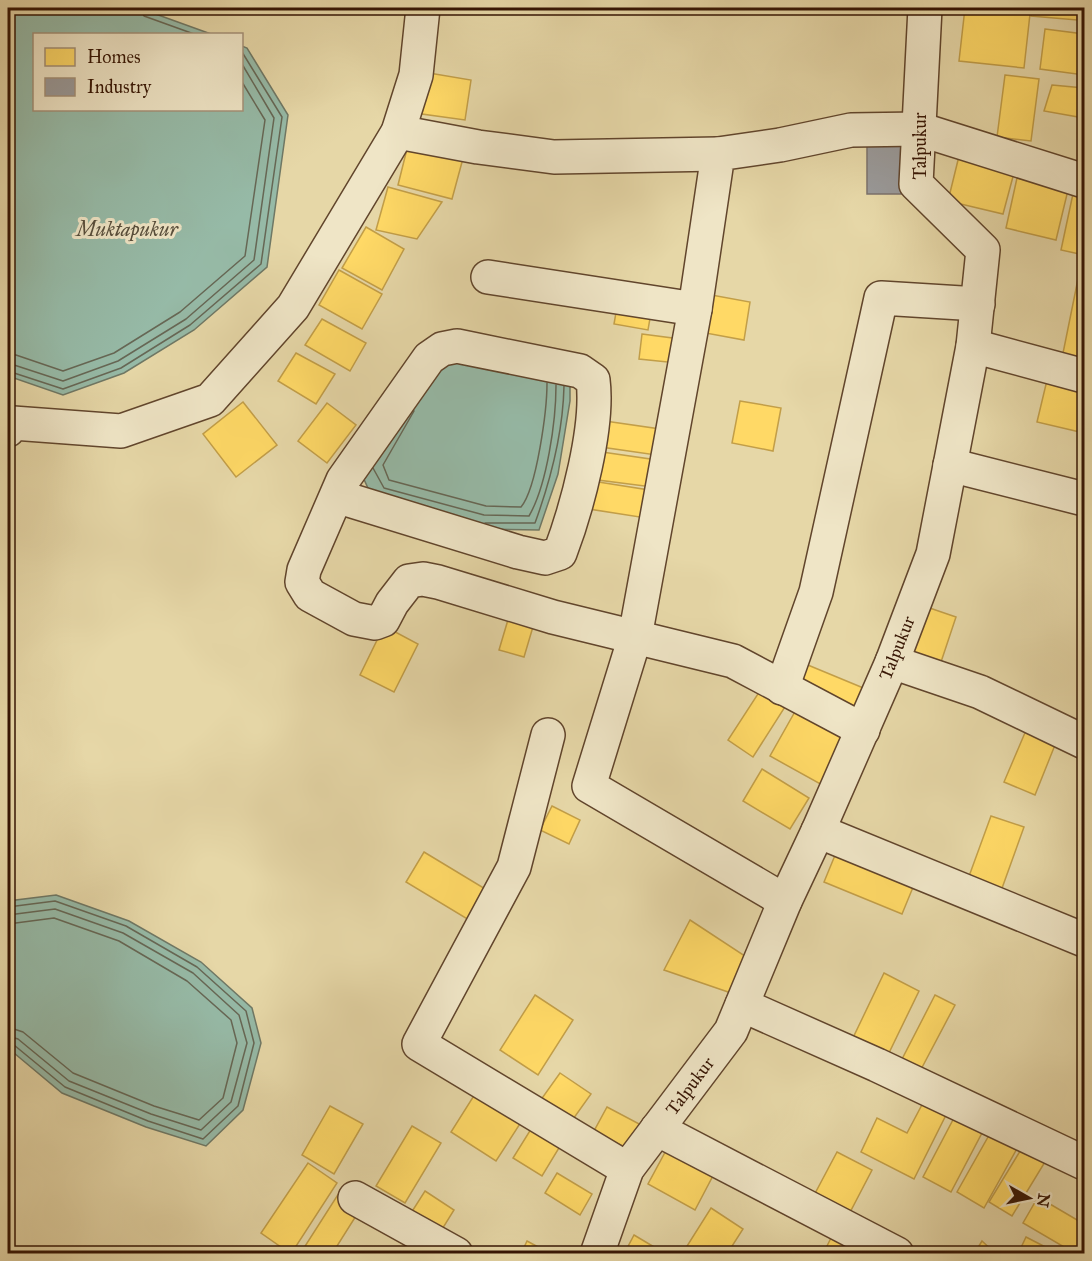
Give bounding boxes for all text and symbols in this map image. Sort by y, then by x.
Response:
legend [33,33,243,111]
text: Homes [87,46,141,68]
text: Industry [87,76,152,98]
street label: Talpukur [909,112,931,180]
water label: Muktapukur [74,217,179,242]
street label: Talpukur [874,613,920,683]
street label: Talpukur [661,1052,719,1119]
north arrow [999,1168,1059,1228]
text: N [1033,1192,1054,1209]

